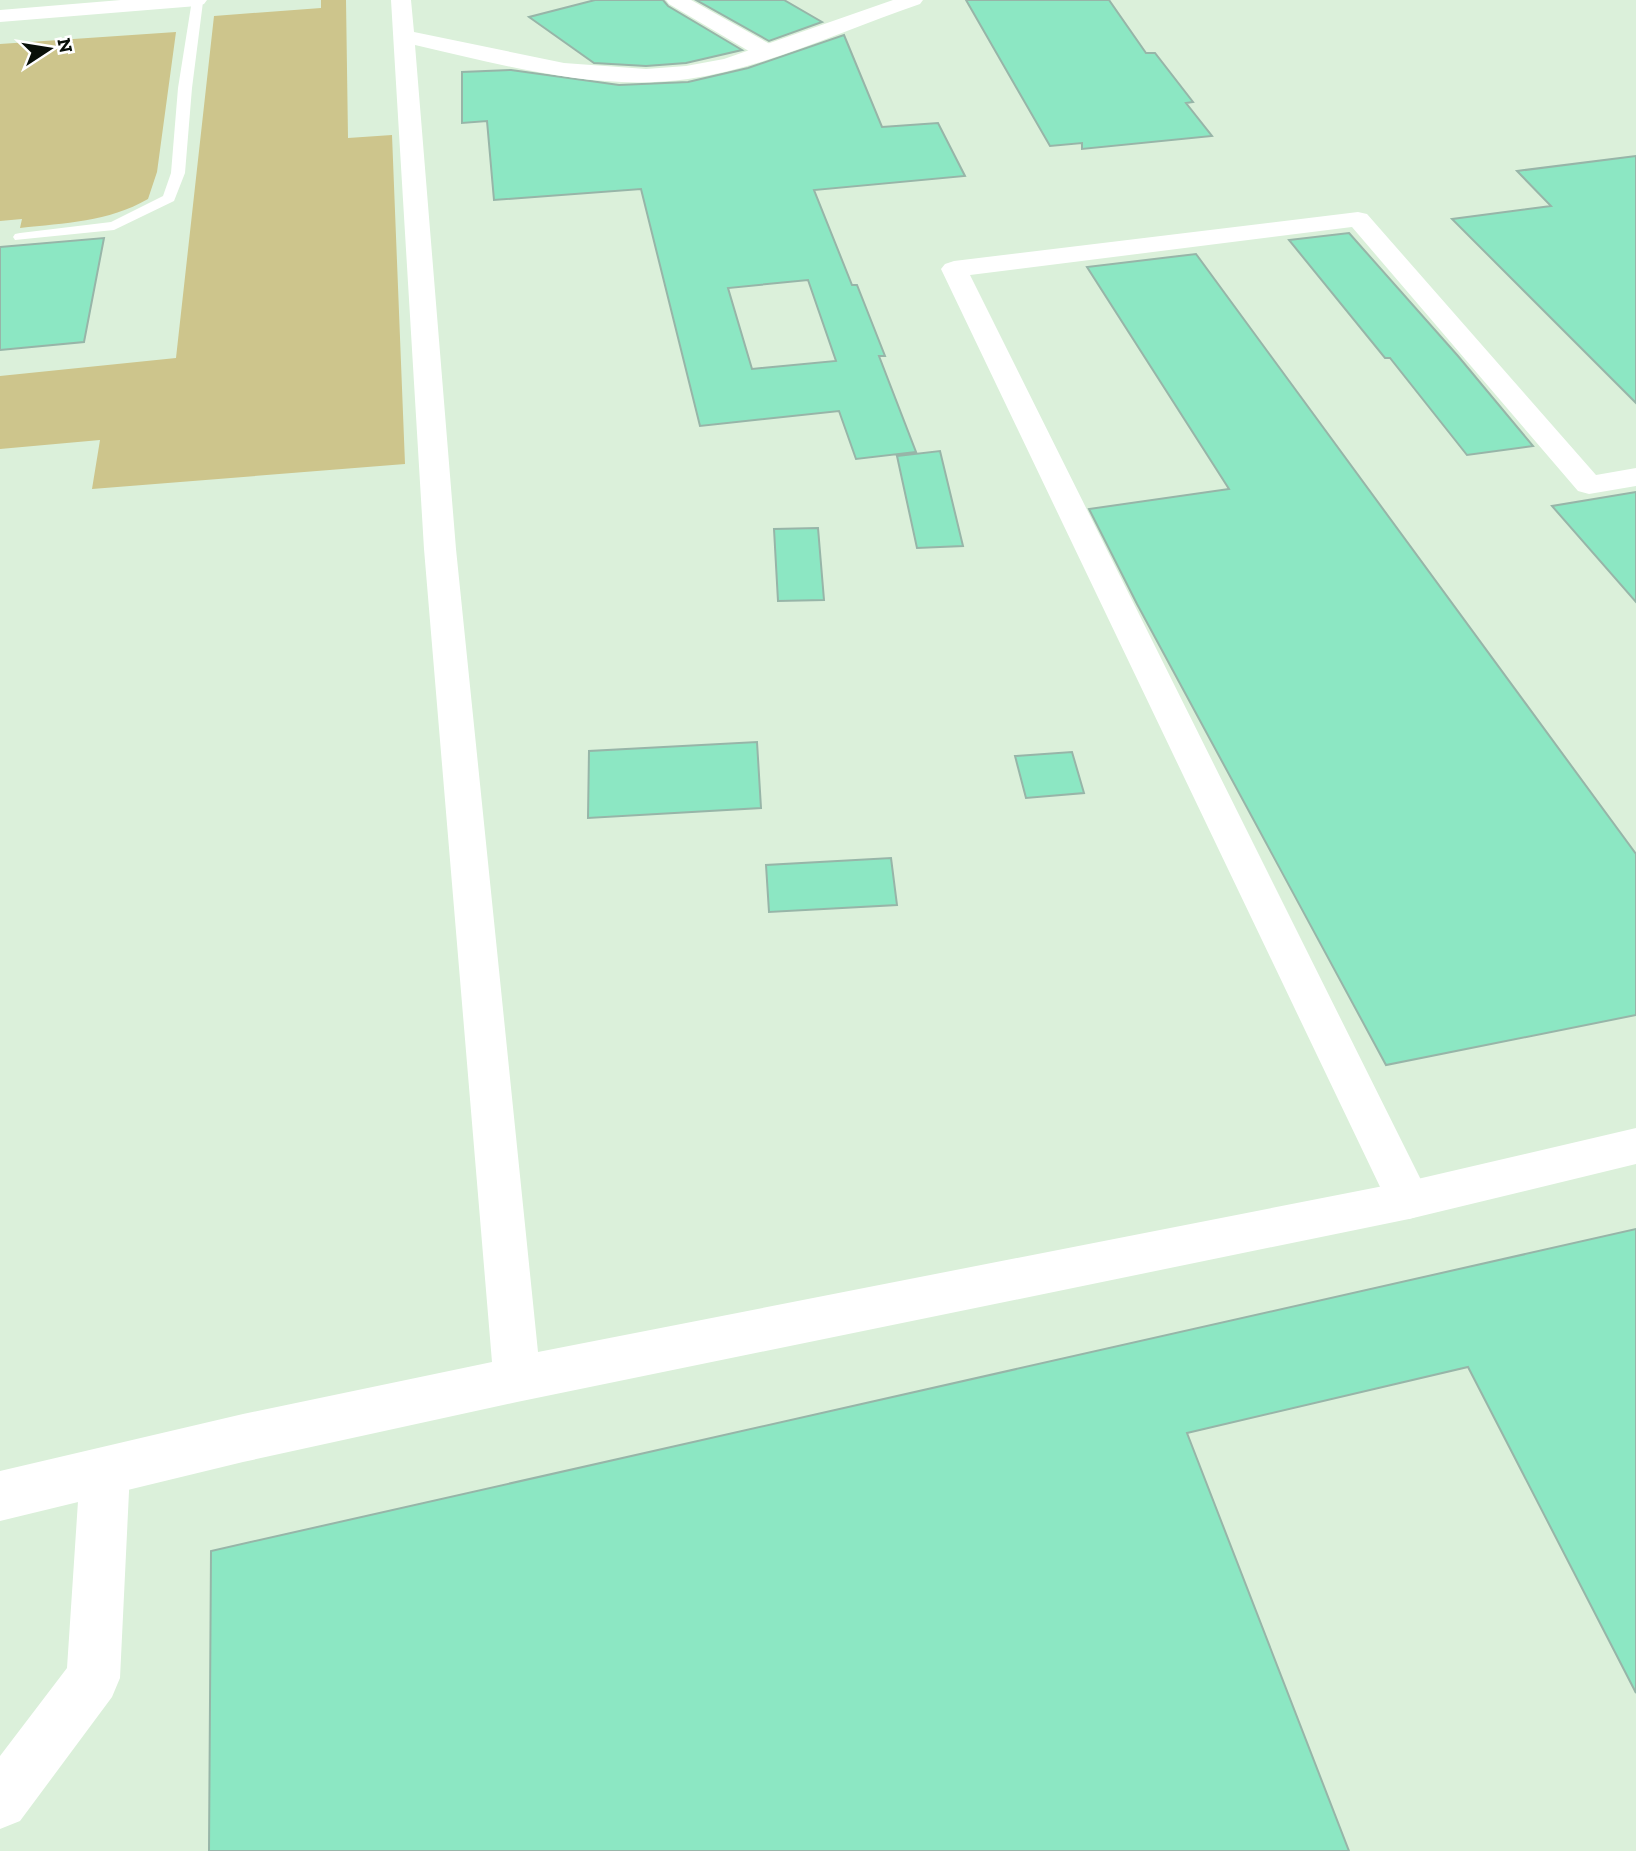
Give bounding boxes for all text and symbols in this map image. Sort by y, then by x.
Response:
north arrow [14,14,84,84]
text: N [52,36,78,55]

